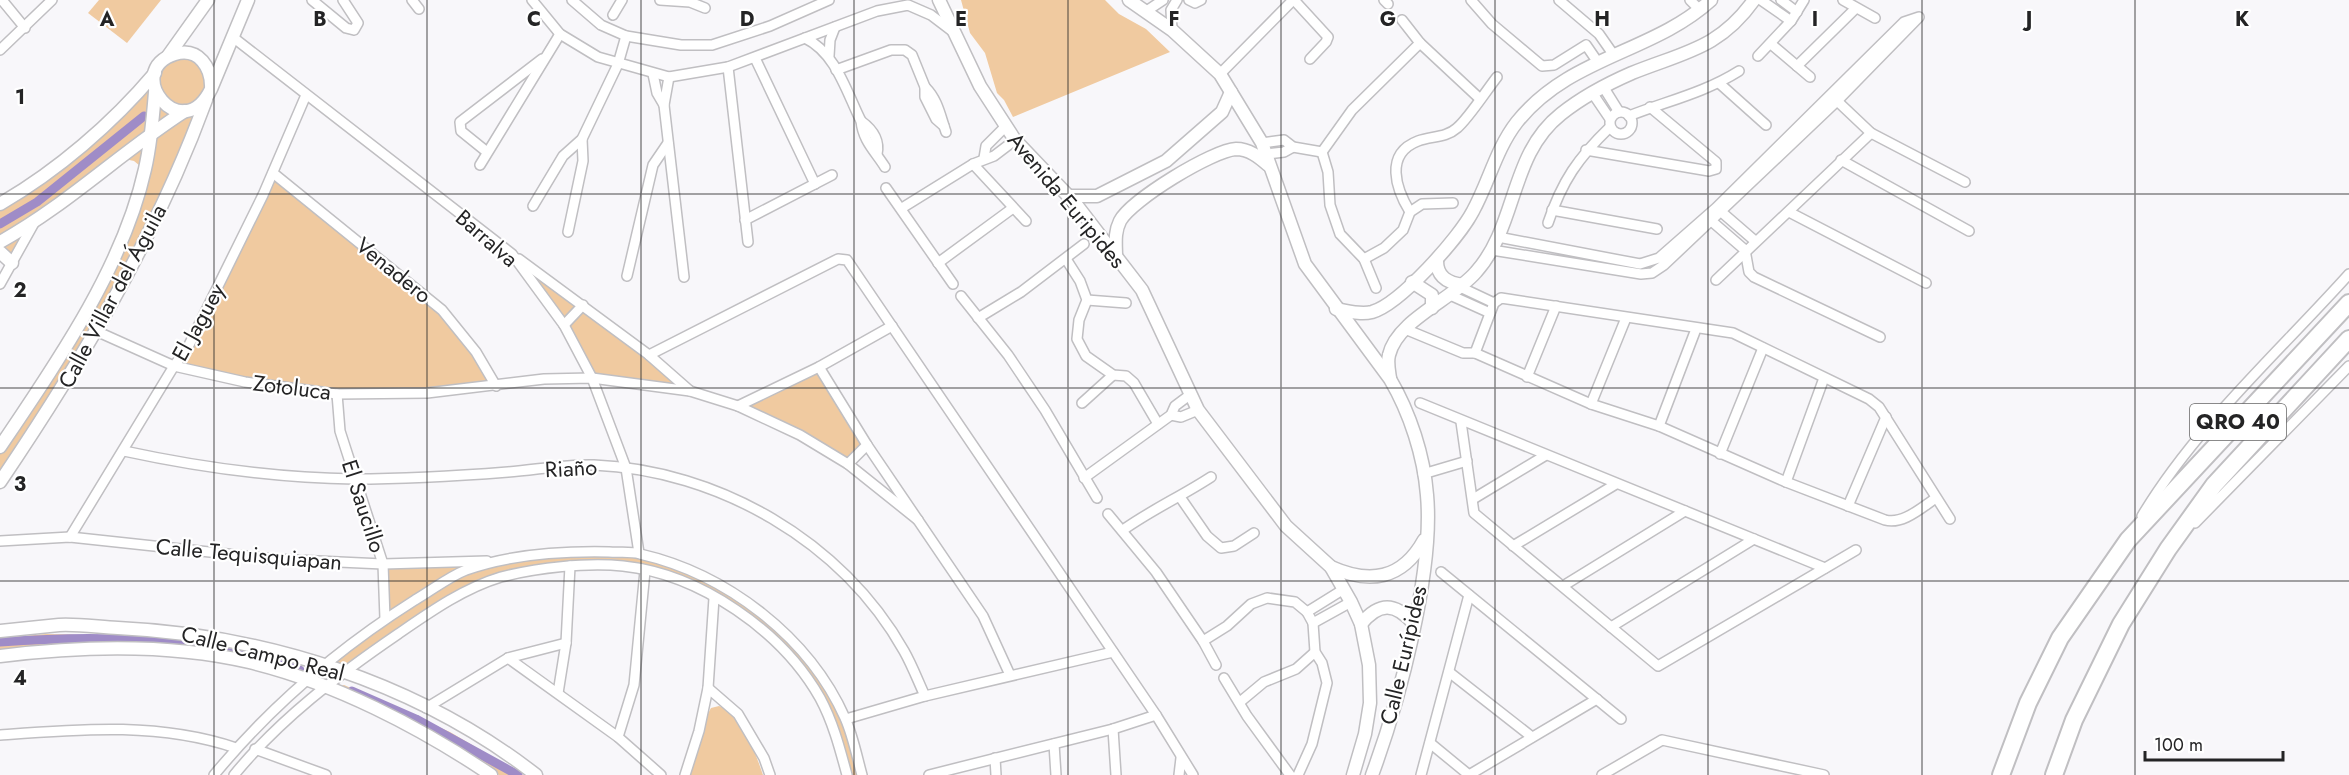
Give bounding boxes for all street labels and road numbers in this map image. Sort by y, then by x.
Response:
street label: Avenida Euripides [1000,125,1134,275]
street label: Calle Villar del Águila [50,198,174,394]
street label: Barralva [449,202,525,274]
street label: Venadero [349,229,439,311]
street label: El Jaguey [164,277,233,367]
street label: Zotoluca [251,366,333,408]
road number: QRO 40 [2190,404,2286,440]
street label: Riaño [544,451,598,485]
street label: El Saucillo [334,455,394,557]
street label: Calle Tequisquiapan [155,530,343,578]
street label: Calle Eurípides [1371,582,1435,728]
street label: Calle Campo Real [178,617,348,689]

